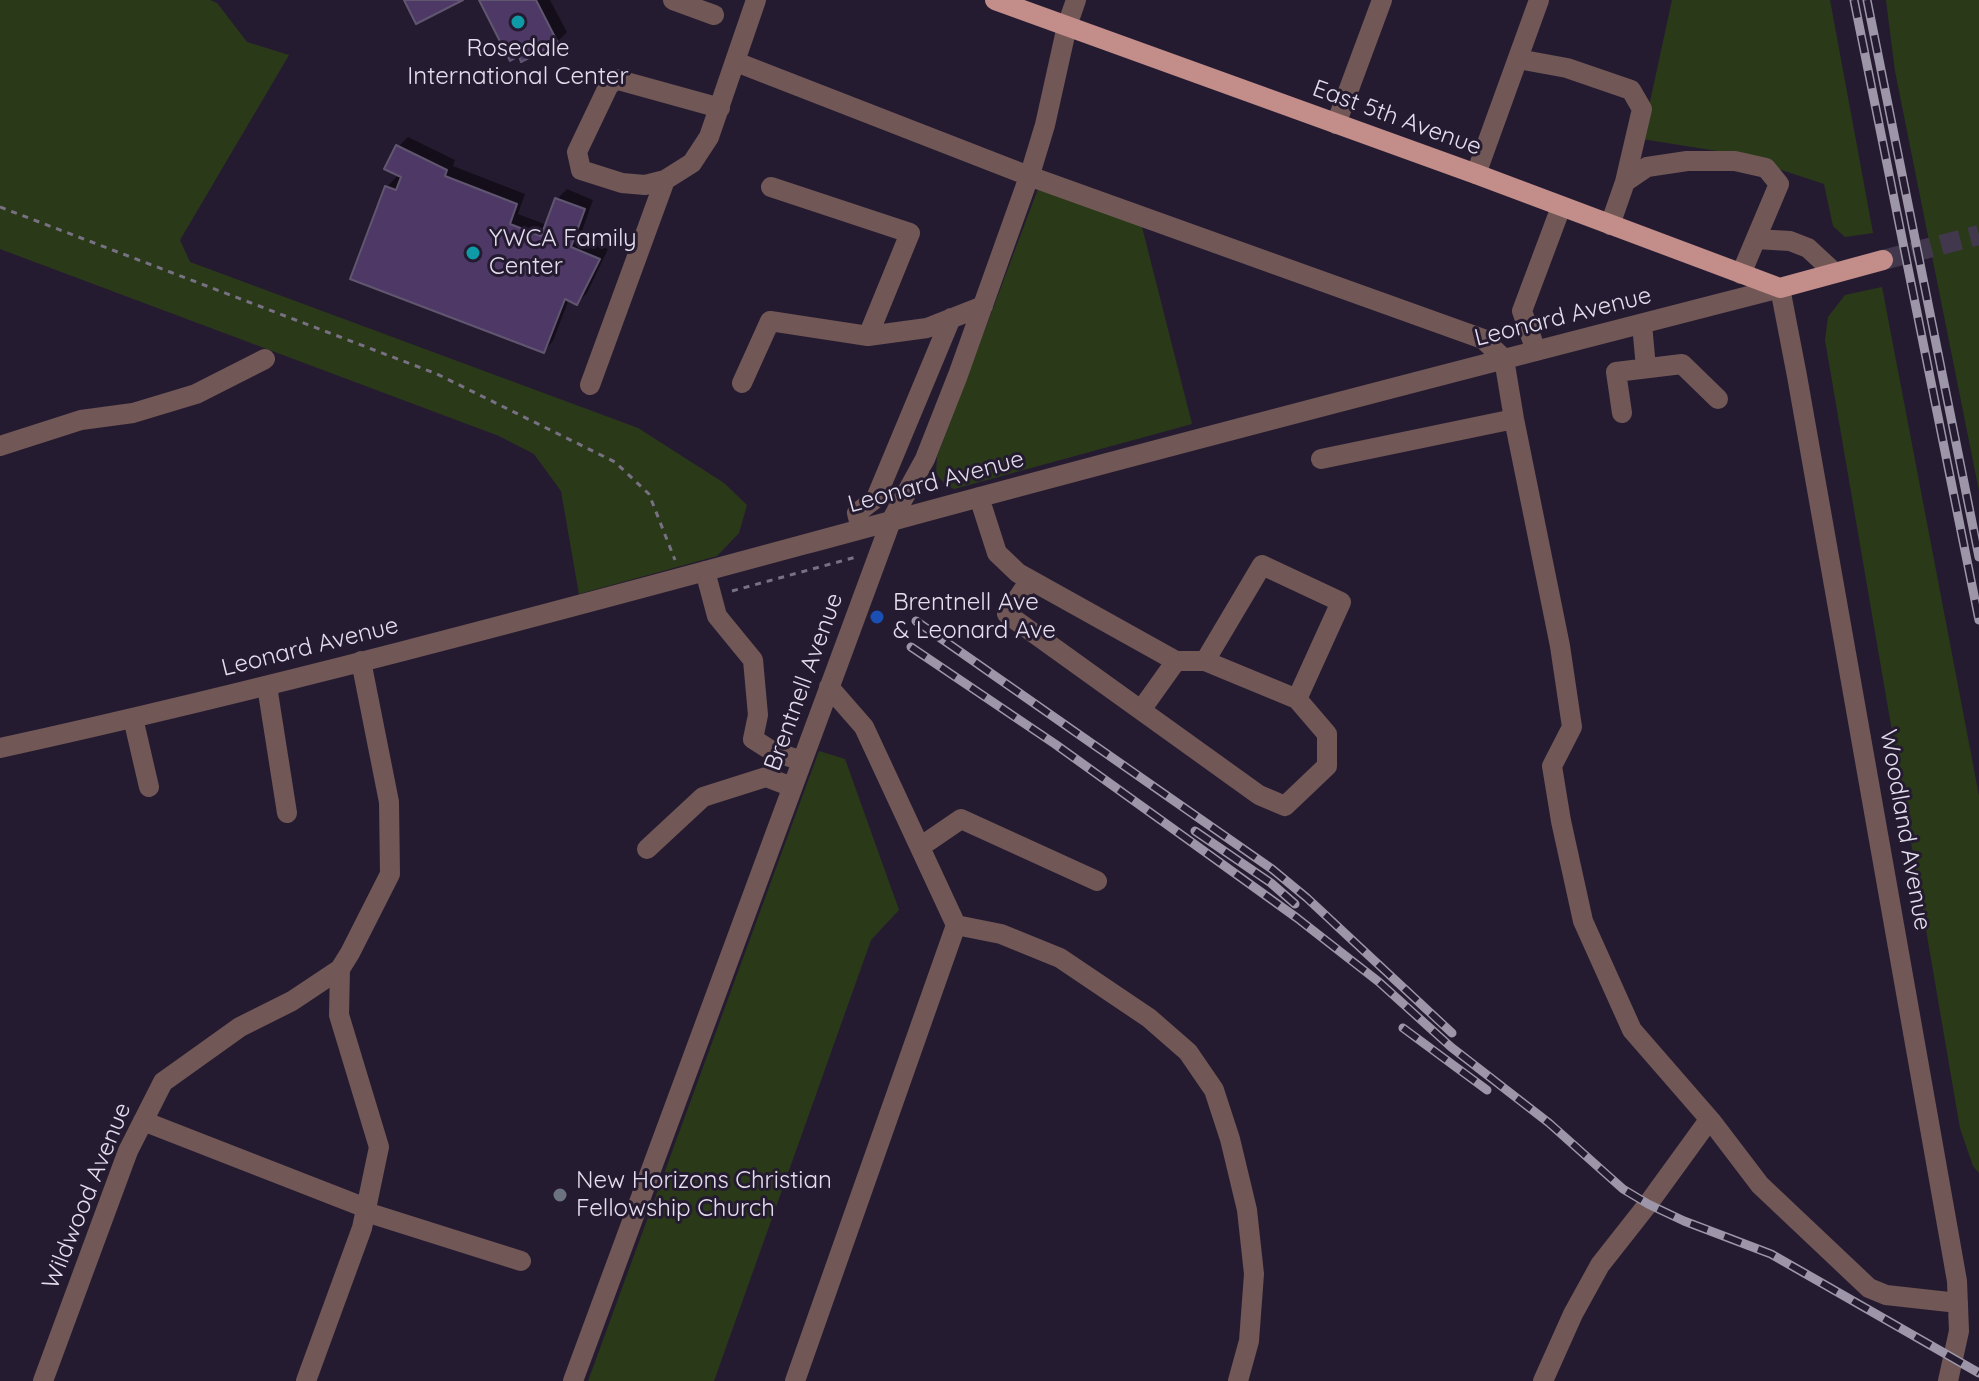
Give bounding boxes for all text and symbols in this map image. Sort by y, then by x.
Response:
marker: Rosedale International Center [509,13,527,31]
place label: Rosedale International Center [407,35,629,91]
street label: East 5th Avenue [1309,74,1485,162]
place label: YWCA Family Center [489,225,637,281]
marker: YWCA Family Center [464,244,482,262]
street label: Leonard Avenue [1472,281,1654,353]
street label: Leonard Avenue [845,445,1027,519]
street label: Brentnell Avenue [758,589,850,775]
place label: Brentnell Ave & Leonard Ave [893,589,1056,645]
marker: Brentnell Ave & Leonard Ave [868,608,886,626]
street label: Leonard Avenue [219,611,401,683]
street label: Woodland Avenue [1873,727,1937,933]
street label: Wildwood Avenue [36,1099,138,1293]
place label: New Horizons Christian Fellowship Church [576,1167,832,1223]
marker: New Horizons Christian Fellowship Church [551,1186,569,1204]

